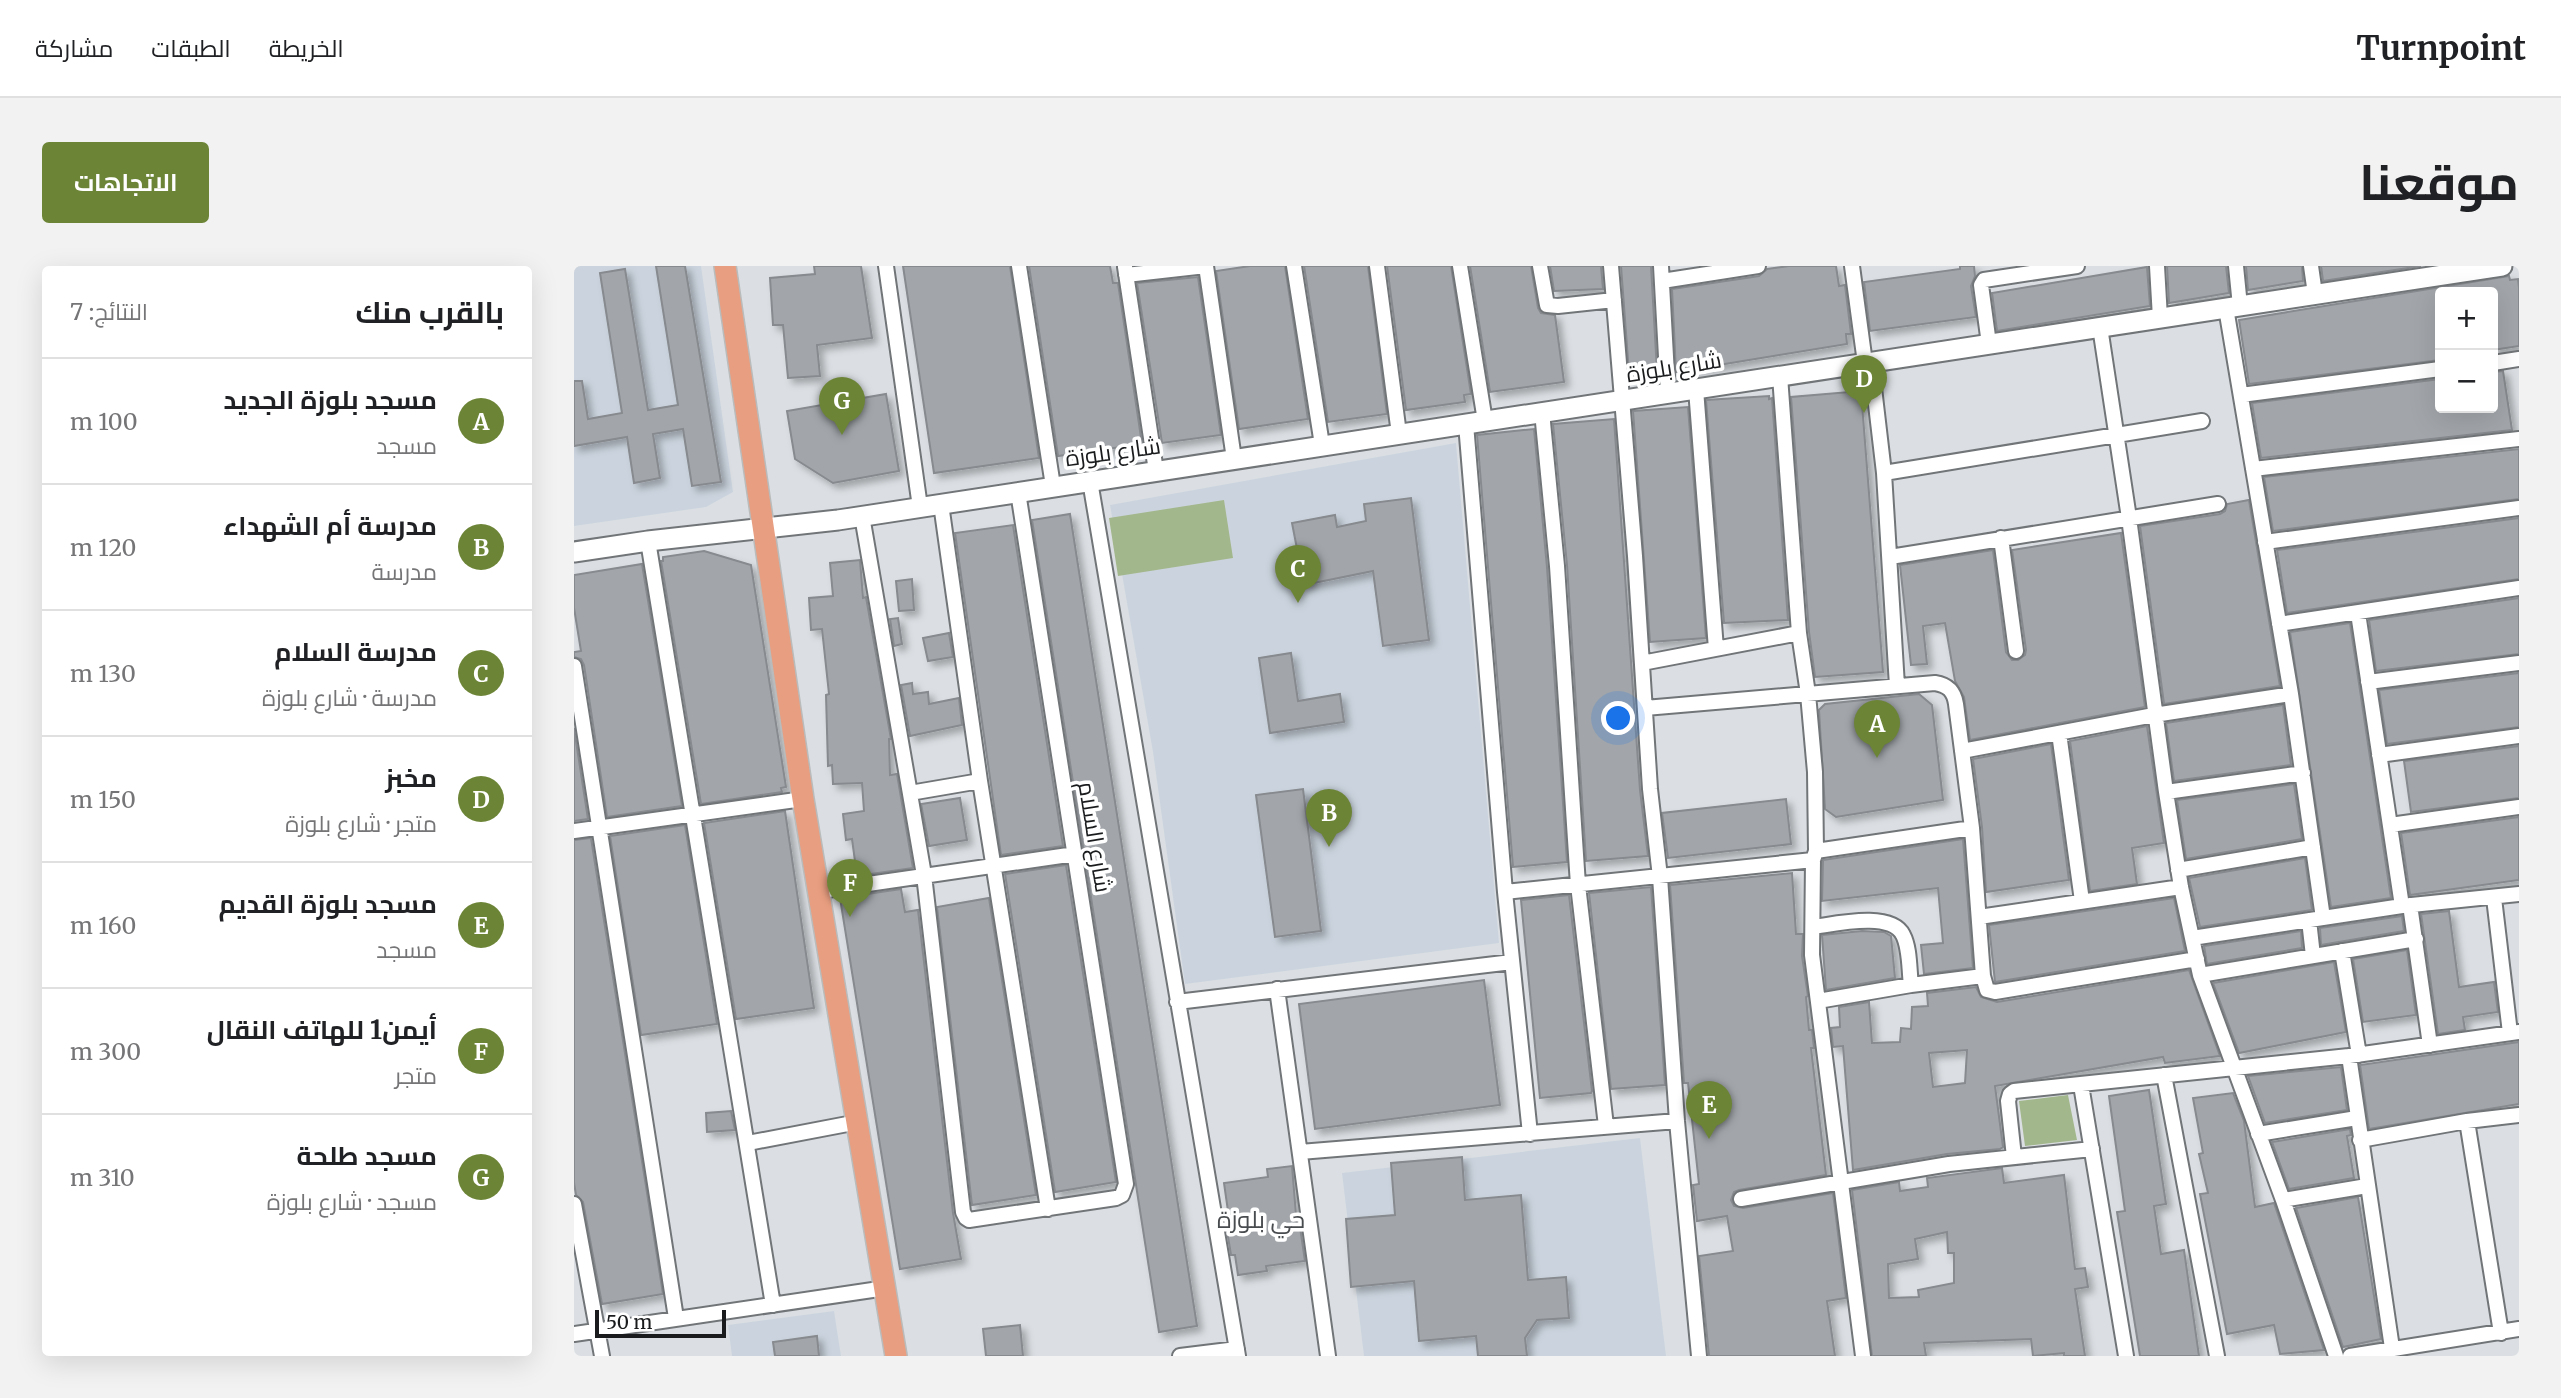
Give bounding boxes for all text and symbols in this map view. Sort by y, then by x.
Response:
text: Turnpoint [2356,28,2526,69]
text: مشاركة [35,33,113,64]
text: الطبقات [151,33,231,64]
text: الخريطة [269,33,344,64]
button: الاتجاهات [42,142,209,223]
text: موقعنا [2359,152,2519,213]
map controls [2435,287,2498,413]
button: + [2435,287,2498,350]
text: بالقرب منك [355,293,504,331]
text: النتائج: 7 [70,297,148,326]
street label: شارع بلوزة [1624,345,1724,390]
button: − [2435,350,2498,413]
pin: D [1841,355,1887,413]
pin: G [819,377,865,435]
text: مسجد بلوزة الجديد [224,383,437,416]
text: 100 m [70,407,138,436]
text: A [473,407,489,436]
street label: شارع بلوزة [1063,430,1163,475]
text: مسجد [376,431,437,460]
text: مدرسة أم الشهداء [223,509,437,542]
text: 120 m [70,533,136,562]
text: B [473,533,489,562]
pin: C [1275,545,1321,603]
text: مدرسة [372,557,437,586]
text: مدرسة السلام [274,635,437,668]
text: 130 m [70,659,136,688]
text: C [473,659,489,688]
text: مدرسة · شارع بلوزة [262,683,437,712]
pin: A [1854,700,1900,758]
your location [1601,701,1635,735]
text: مخبز [385,761,437,794]
street label: شارع السلام [1070,779,1119,895]
text: 150 m [70,785,136,814]
text: D [472,785,490,814]
pin: B [1306,789,1352,847]
text: متجر · شارع بلوزة [285,809,437,838]
pin: F [827,859,873,917]
text: مسجد بلوزة القديم [219,887,437,920]
text: 160 m [70,911,136,940]
text: E [474,911,489,940]
text: مسجد [376,935,437,964]
text: أيمن1 للهاتف النقال [207,1013,437,1046]
text: 300 m [70,1037,141,1066]
text: F [474,1037,488,1066]
text: متجر [395,1061,437,1090]
pin: E [1686,1081,1732,1139]
text: مسجد طلحة [297,1139,437,1172]
text: 310 m [70,1163,135,1192]
text: G [473,1163,489,1192]
text: مسجد · شارع بلوزة [267,1187,437,1216]
district label: حي بلوزة [1217,1204,1305,1239]
scale bar [595,1307,726,1339]
text: 50 m [606,1310,652,1334]

